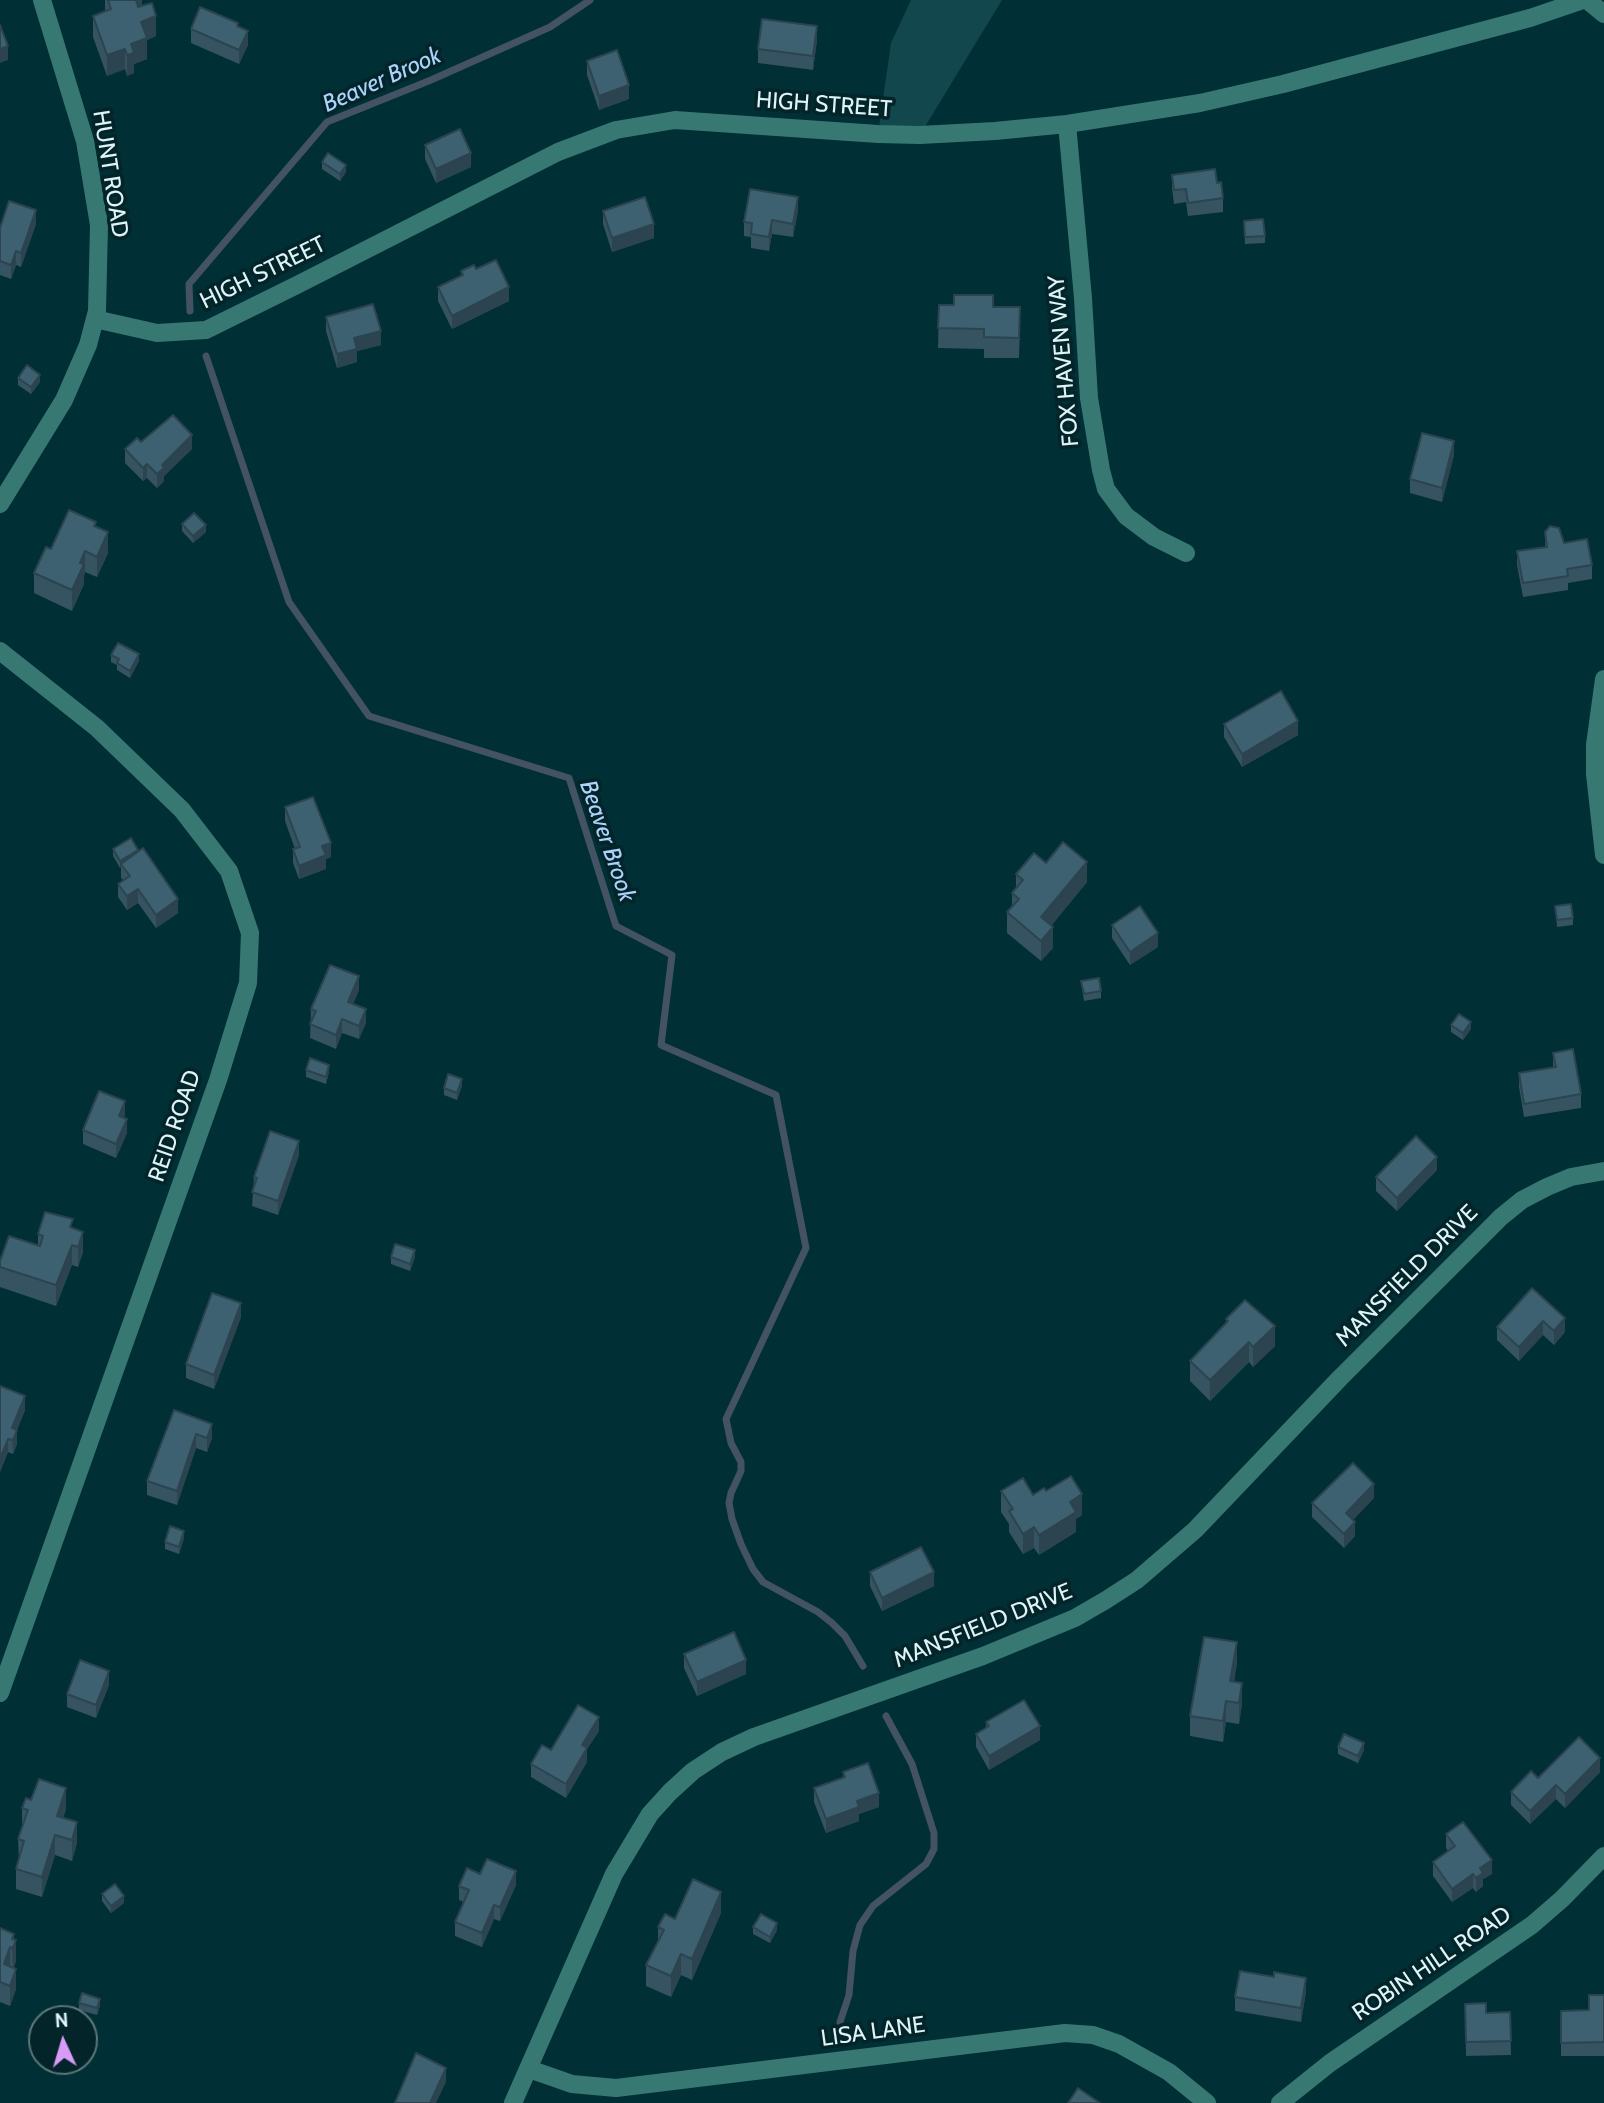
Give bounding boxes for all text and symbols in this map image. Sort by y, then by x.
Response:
water label: Beaver Brook [318,41,446,119]
street label: HIGH STREET [755,86,893,124]
street label: HUNT ROAD [86,108,134,240]
street label: HIGH STREET [196,231,330,315]
street label: FOX HAVEN WAY [1043,274,1085,448]
water label: Beaver Brook [573,776,641,906]
street label: REID ROAD [143,1066,207,1186]
street label: MANSFIELD DRIVE [1330,1199,1484,1353]
street label: MANSFIELD DRIVE [890,1578,1076,1674]
street label: ROBIN HILL ROAD [1348,1901,1516,2027]
north arrow [28,2005,98,2075]
text: N [54,2009,69,2032]
street label: LISA LANE [819,2011,927,2053]

